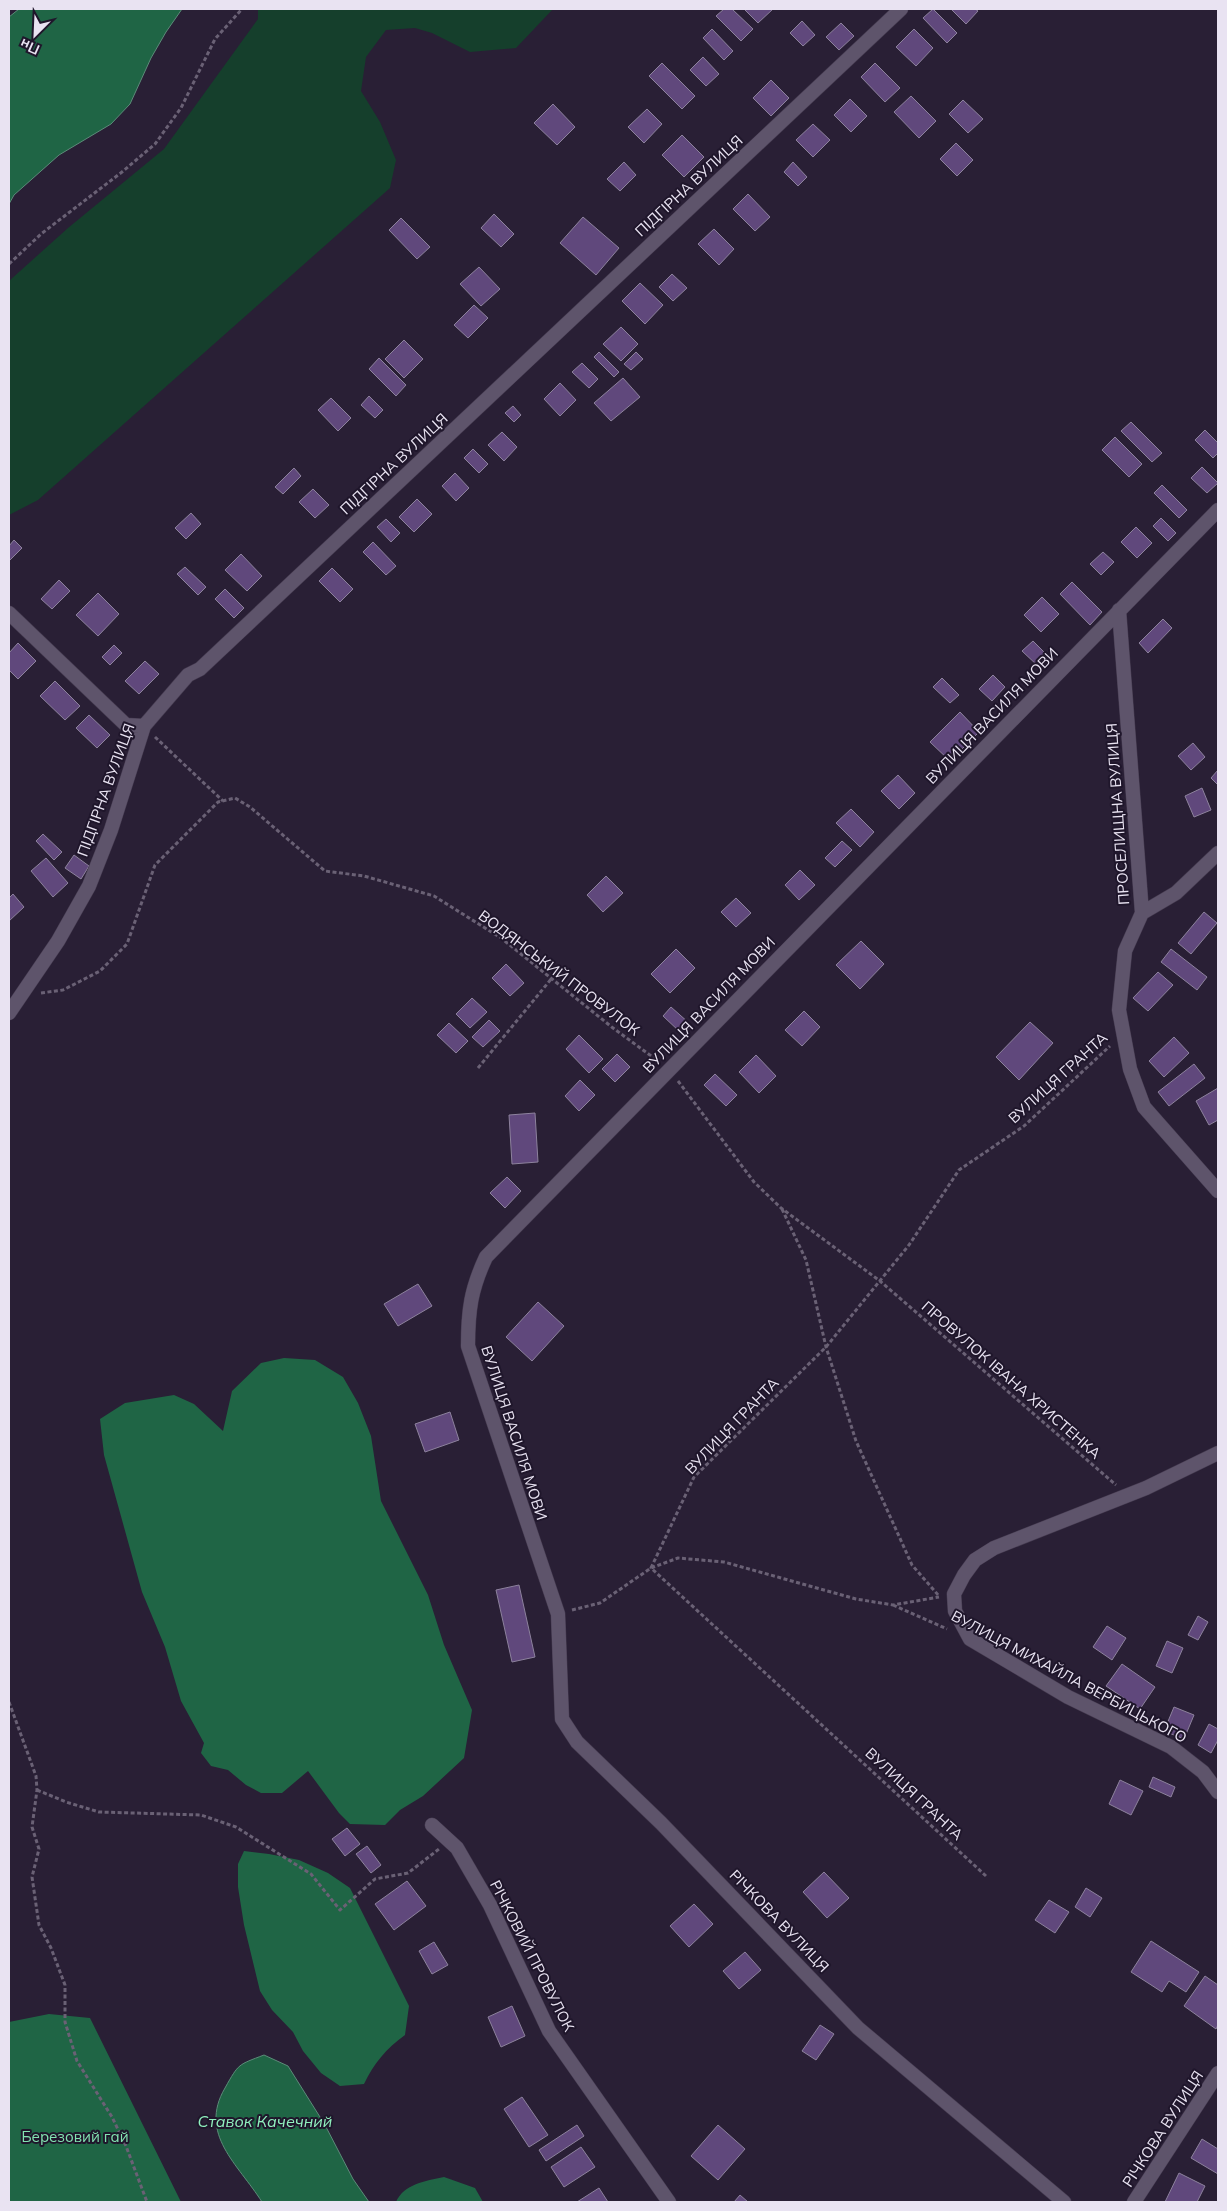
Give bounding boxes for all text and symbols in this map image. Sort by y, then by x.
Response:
north arrow [10,10,60,60]
text: Пн [17,35,42,59]
street label: ПІДГІРНА ВУЛИЦЯ [631,131,747,241]
street label: ПІДГІРНА ВУЛИЦЯ [336,409,452,519]
street label: ВУЛИЦЯ ВАСИЛЯ МОВИ [921,643,1062,788]
street label: ПІДГІРНА ВУЛИЦЯ [73,721,138,859]
street label: ПРОСЕЛИЩНА ВУЛИЦЯ [1102,722,1133,906]
street label: ВОДЯНСЬКИЙ ПРОВУЛОК [475,906,644,1040]
street label: ВУЛИЦЯ ВАСИЛЯ МОВИ [638,932,779,1077]
street label: ВУЛИЦЯ ГРАНТА [1004,1028,1111,1127]
street label: ПРОВУЛОК ІВАНА ХРИСТЕНКА [918,1297,1105,1463]
street label: ВУЛИЦЯ ВАСИЛЯ МОВИ [477,1343,552,1522]
street label: ВУЛИЦЯ ГРАНТА [681,1373,783,1478]
street label: ВУЛИЦЯ МИХАЙЛА ВЕРБИЦЬКОГО [948,1606,1190,1747]
street label: ВУЛИЦЯ ГРАНТА [861,1743,967,1844]
street label: РІЧКОВА ВУЛИЦЯ [726,1865,833,1976]
street label: РІЧКОВИЙ ПРОВУЛОК [486,1877,579,2035]
street label: РІЧКОВА ВУЛИЦЯ [1118,2067,1207,2191]
water label: Ставок Качечний [198,2111,332,2131]
park label: Березовий гай [21,2127,129,2146]

